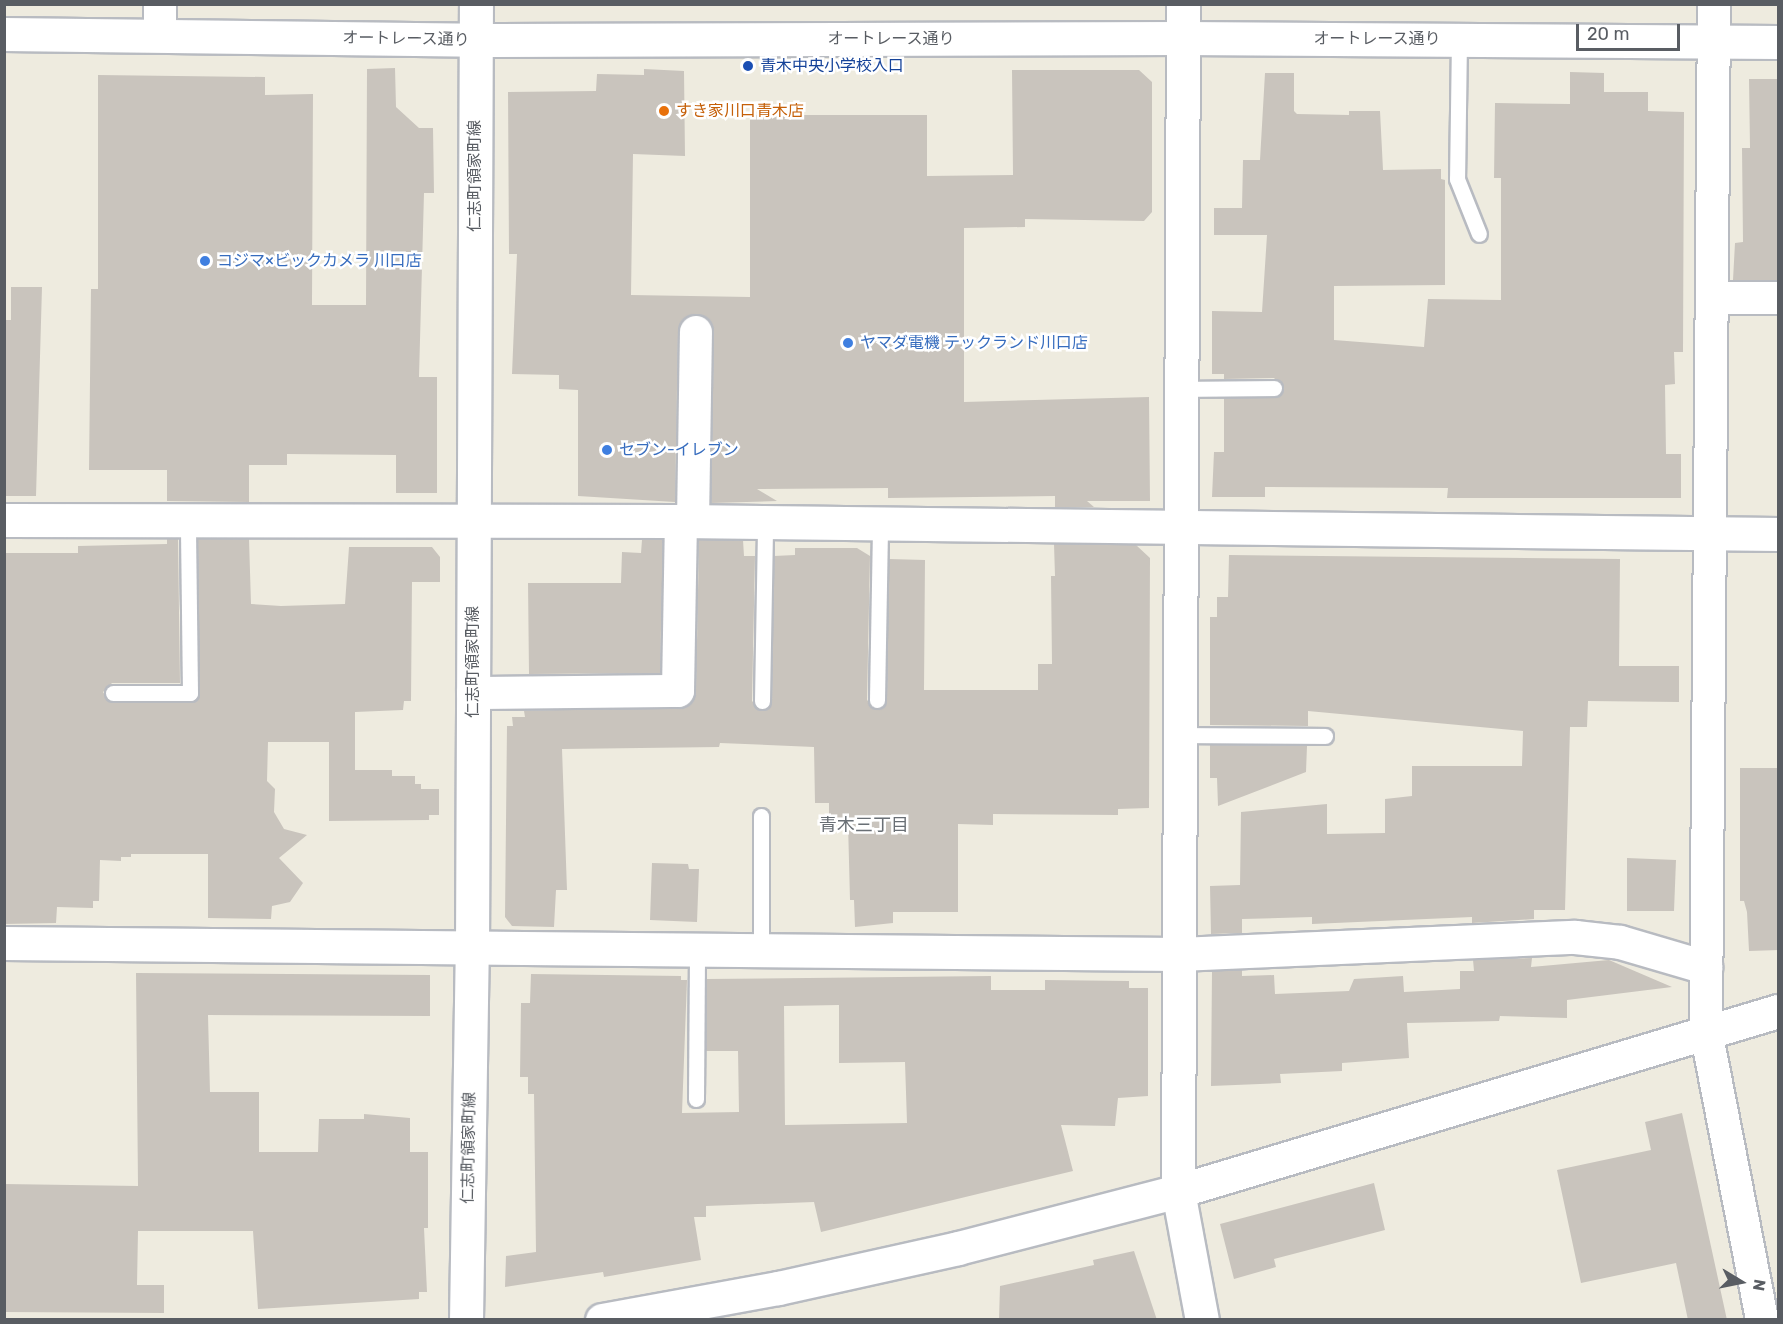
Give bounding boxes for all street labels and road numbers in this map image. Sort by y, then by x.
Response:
street label: オートレース通り [342,28,470,50]
street label: オートレース通り [827,29,955,49]
street label: オートレース通り [1313,29,1441,49]
street label: 仁志町領家町線 [465,120,485,232]
street label: 仁志町領家町線 [463,606,483,718]
street label: 仁志町領家町線 [458,1092,480,1204]

